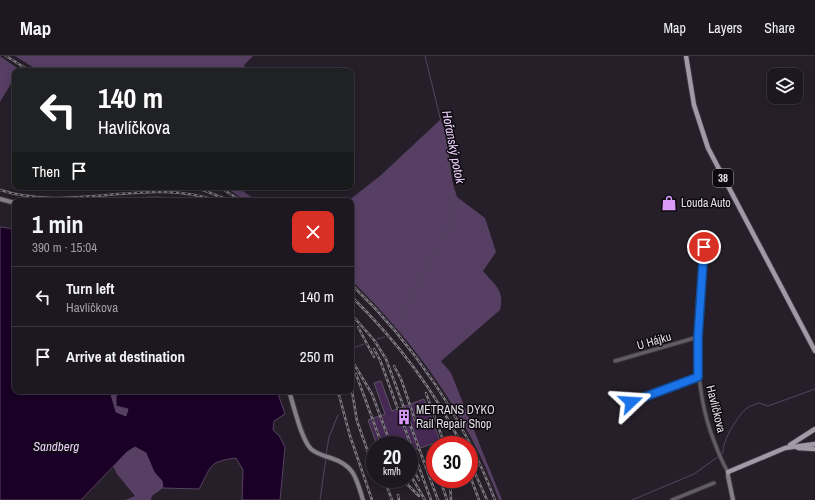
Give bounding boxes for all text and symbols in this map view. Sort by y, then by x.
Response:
text: Map [20,15,51,41]
text: Map [664,19,686,37]
text: Layers [708,19,742,37]
text: Share [764,19,795,37]
map controls [767,68,803,104]
button: layers [767,68,803,104]
text: 140 m [98,79,163,117]
icon: left [32,84,84,136]
water label: Hořanský potok [438,109,469,186]
text: Havlíčkova [98,115,170,140]
icon: arrive [68,160,90,182]
text: Then [32,161,60,182]
road number: 38 [713,169,733,187]
shop icon: Louda Auto [660,194,678,212]
place label: Louda Auto [681,195,731,211]
text: 1 min [32,208,83,240]
button: close [292,211,334,253]
pin [687,230,721,264]
icon: arrive [693,236,715,258]
text: 390 m · 15:04 [32,239,97,256]
text: Turn left [66,278,114,299]
icon: left [32,286,54,308]
text: 140 m [300,286,334,307]
text: Havlíčkova [66,299,118,316]
street label: U Hájku [635,328,673,354]
icon: arrive [32,346,54,368]
text: Arrive at destination [66,346,185,367]
text: 250 m [300,346,334,367]
position arrow [610,381,652,423]
street label: Havlíčkova [702,384,730,435]
place label: METRANS DYKO Rail Repair Shop [416,402,495,432]
building icon: METRANS DYKO Rail Repair Shop [395,408,413,426]
speed limit sign: 30 [426,436,478,488]
water label: Sandberg [33,438,79,455]
text: 20 [383,443,401,470]
text: km/h [383,465,401,478]

